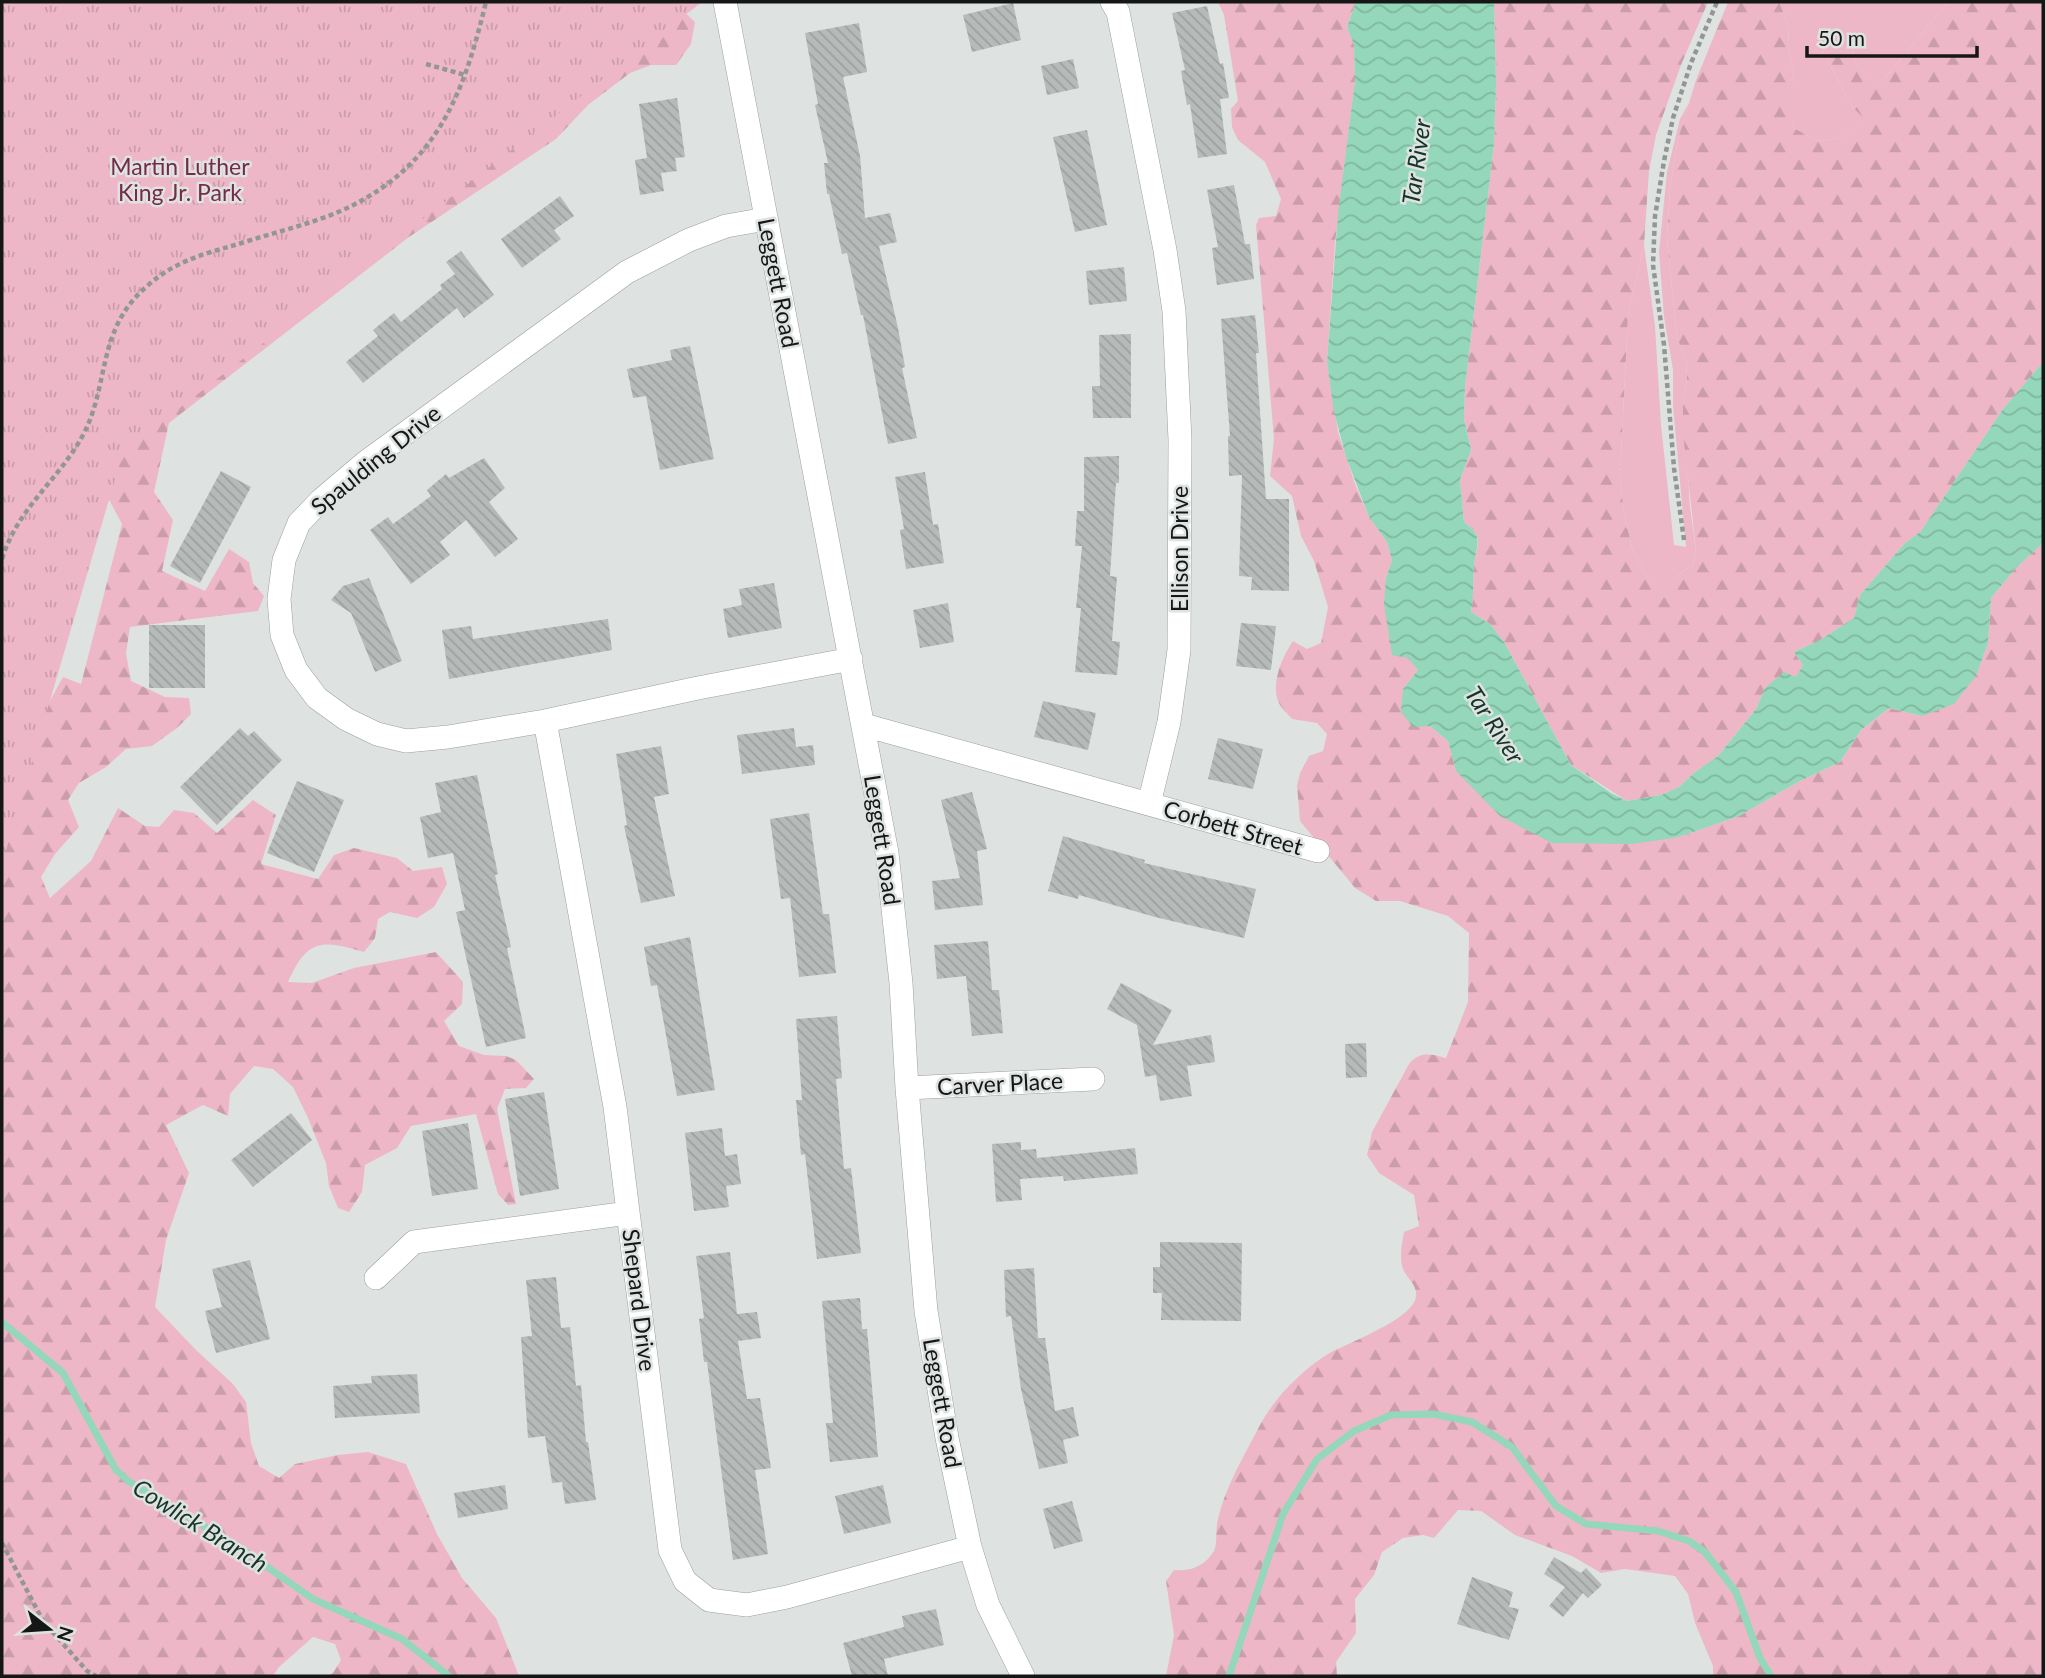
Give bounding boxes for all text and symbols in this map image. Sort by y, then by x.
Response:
scale bar [1807,14,1977,58]
text: 50 m [1818,25,1865,50]
water label: Tar River [1395,116,1436,207]
park label: Martin Luther King Jr. Park [110,152,250,206]
street label: Leggett Road [753,216,805,350]
street label: Spaulding Drive [305,398,446,520]
street label: Ellison Drive [1165,486,1193,612]
water label: Tar River [1460,680,1531,769]
street label: Leggett Road [859,773,907,907]
street label: Corbett Street [1160,794,1307,860]
street label: Carver Place [936,1066,1064,1100]
street label: Shepard Drive [617,1227,663,1373]
street label: Leggett Road [918,1336,968,1470]
water label: Cowlick Branch [128,1472,274,1578]
north arrow [14,1594,84,1664]
text: N [53,1624,79,1644]

